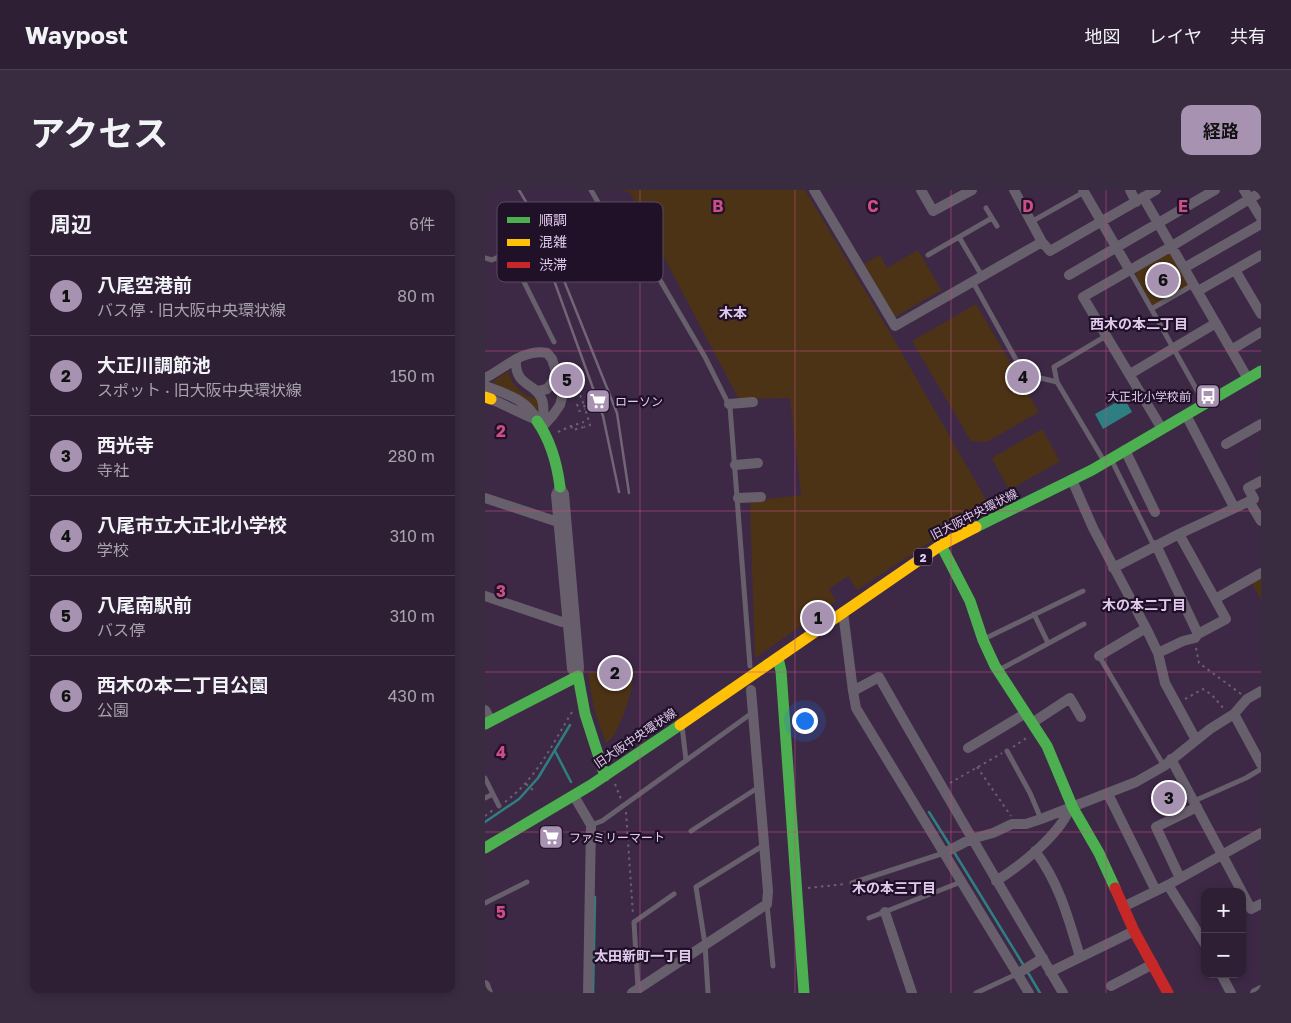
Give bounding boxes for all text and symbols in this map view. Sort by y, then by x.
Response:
text: Waypost [25,20,128,49]
text: 地図 [1085,25,1121,47]
text: レイヤ [1149,25,1202,47]
text: 共有 [1230,25,1266,47]
button: 経路 [1181,105,1261,155]
text: アクセス [30,112,168,154]
text: B [712,196,724,216]
text: C [867,196,879,216]
text: D [1022,196,1034,216]
text: E [1178,196,1188,216]
legend [497,202,663,282]
text: 周辺 [50,211,92,237]
text: 順調 [539,211,567,228]
text: 6件 [409,214,435,234]
text: 混雑 [539,233,567,250]
text: 渋滞 [539,256,567,273]
pin: 6 [1147,261,1179,299]
text: 八尾空港前 [97,273,192,296]
text: 1 [62,286,70,306]
text: 80 m [397,286,435,306]
text: バス停 · 旧大阪中央環状線 [97,300,286,320]
district label: 木本 [719,304,747,321]
district label: 西木の本二丁目 [1090,315,1188,332]
text: 大正川調節池 [97,353,211,376]
pin: 4 [1007,358,1039,396]
pin: 5 [551,361,583,399]
text: 2 [61,366,71,386]
text: 150 m [390,366,435,386]
text: スポット · 旧大阪中央環状線 [97,380,302,400]
bus stop icon: 大正北小学校前 [1195,383,1221,409]
supermarket icon: ローソン [585,388,611,414]
place label: 大正北小学校前 [1107,389,1191,404]
place label: ローソン [615,394,663,409]
text: 2 [496,421,506,441]
text: 西光寺 [97,433,154,456]
text: 3 [61,446,71,466]
text: 280 m [388,446,435,466]
text: 寺社 [97,460,129,480]
street label: 旧大阪中央環状線 [928,486,1020,542]
text: 八尾市立大正北小学校 [97,513,287,536]
text: 4 [61,526,71,546]
text: 310 m [390,526,435,546]
text: 学校 [97,540,129,560]
road number: 2 [914,548,932,566]
text: 3 [496,581,506,601]
text: 八尾南駅前 [97,593,192,616]
district label: 木の本二丁目 [1102,596,1186,613]
pin: 1 [802,599,834,637]
text: 5 [61,606,71,626]
text: 310 m [390,606,435,626]
text: バス停 [97,620,145,640]
pin: 2 [599,654,631,692]
text: 西木の本二丁目公園 [97,673,268,696]
text: 6 [61,686,71,706]
text: 430 m [388,686,435,706]
text: 公園 [97,700,129,720]
street label: 旧大阪中央環状線 [591,705,679,771]
your location [792,708,818,734]
text: 4 [496,742,506,762]
pin: 3 [1153,779,1185,817]
supermarket icon: ファミリーマート [538,824,564,850]
place label: ファミリーマート [569,830,665,845]
district label: 木の本三丁目 [852,879,936,896]
map controls [1201,888,1246,978]
button: + [1201,888,1246,933]
text: 5 [496,902,506,922]
button: − [1201,933,1246,978]
district label: 太田新町一丁目 [594,947,692,964]

